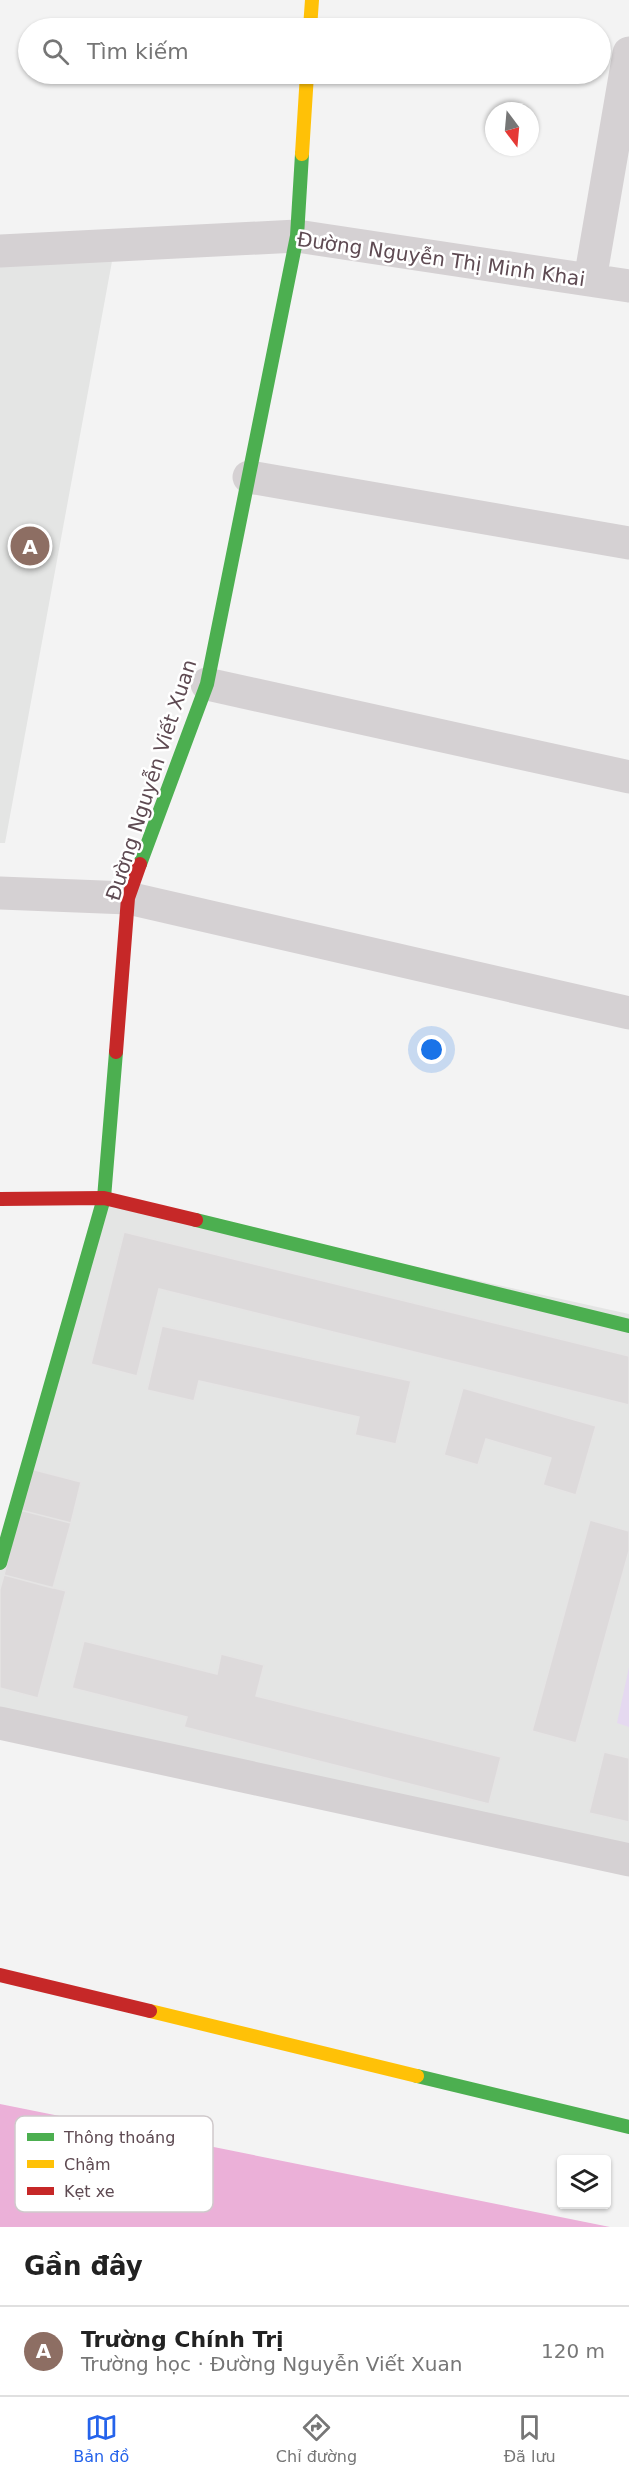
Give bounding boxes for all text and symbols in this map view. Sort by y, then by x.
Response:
search box [18,18,611,84]
icon: search [39,35,72,68]
text: Tìm kiếm [87,39,189,64]
north arrow [485,102,539,156]
street label: Đường Nguyễn Thị Minh Khai [295,227,587,291]
pin: A [10,524,50,568]
street label: Đường Nguyễn Viết Xuan [101,656,201,904]
your location [417,1035,446,1064]
legend [15,2116,213,2212]
text: Thông thoáng [63,2128,175,2147]
text: Chậm [64,2155,111,2174]
map controls [557,2155,611,2209]
button: layers [557,2155,611,2209]
text: Kẹt xe [64,2182,115,2201]
text: Gần đây [24,2251,143,2281]
text: Trường Chính Trị [81,2327,284,2352]
text: A [36,2339,51,2363]
text: 120 m [541,2339,605,2363]
text: Trường học · Đường Nguyễn Viết Xuan [81,2352,462,2376]
tab: Bản đồ [73,2411,129,2466]
tab: Chỉ đường [276,2411,357,2466]
tab: Đã lưu [504,2411,556,2466]

